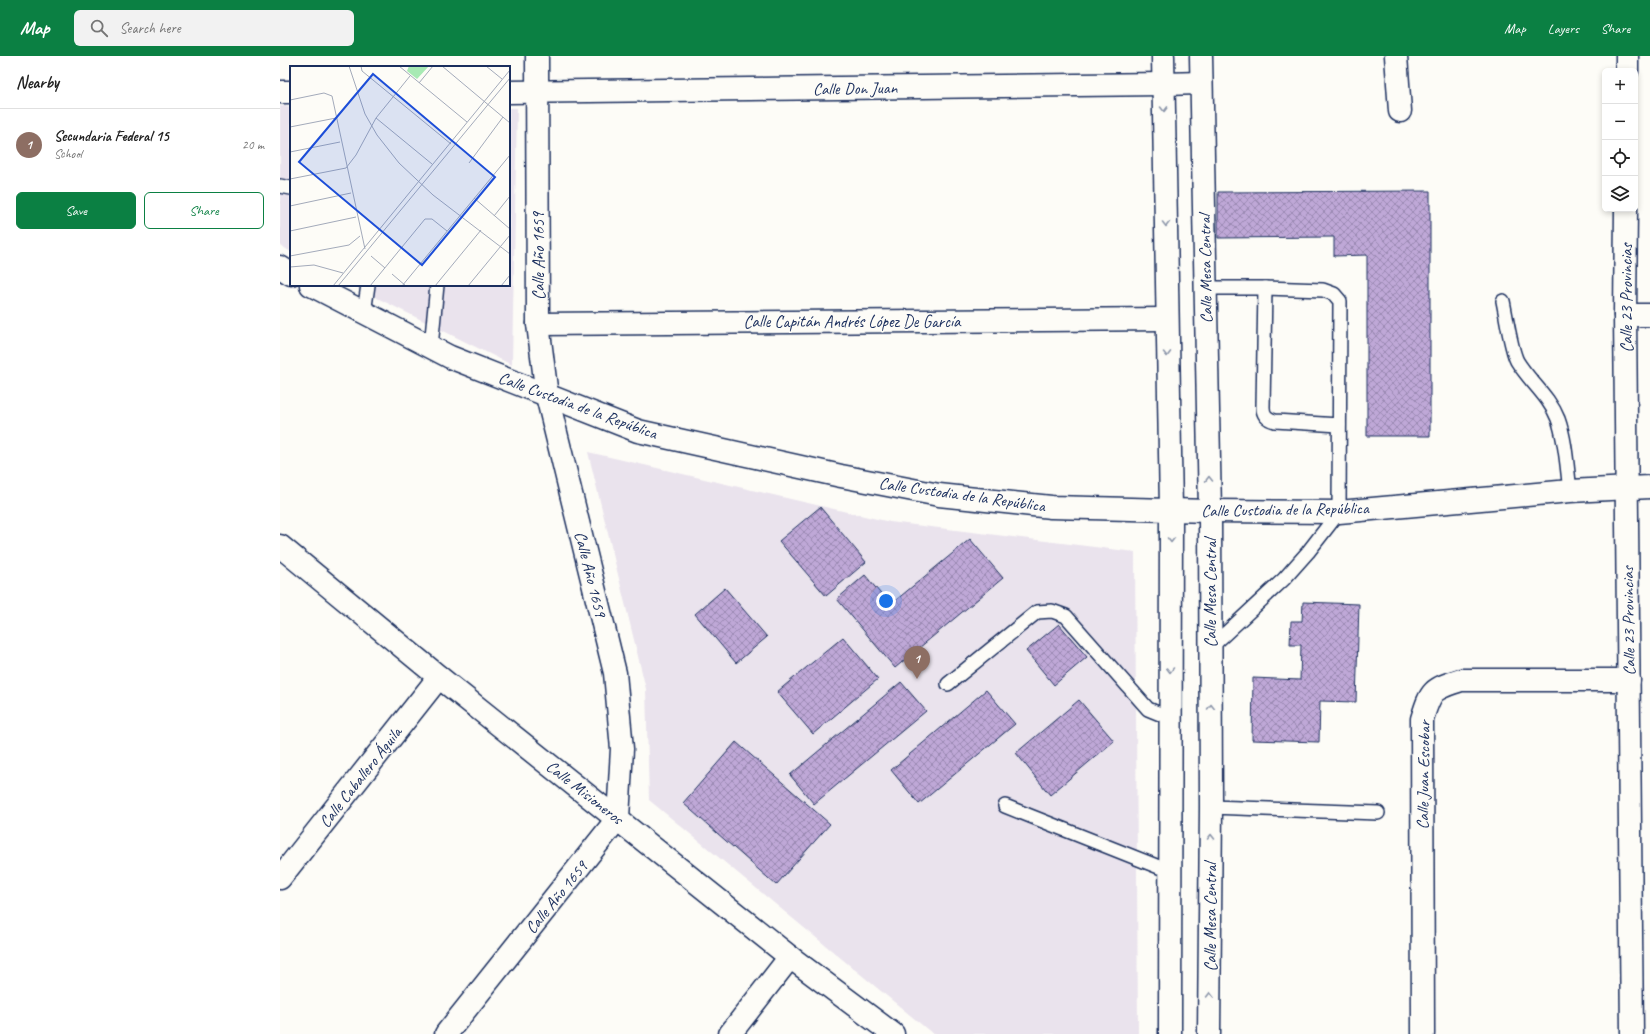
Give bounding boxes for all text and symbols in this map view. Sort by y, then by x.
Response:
search box [74,10,354,46]
text: Map [20,16,50,40]
icon: search [88,17,110,39]
text: Search here [120,19,181,38]
text: Map [1504,20,1526,37]
text: Layers [1548,20,1579,37]
text: Share [1601,20,1630,37]
inset map [290,66,510,286]
map controls [1602,68,1638,212]
button: + [1602,68,1638,104]
text: Nearby [16,72,59,93]
street label: Calle Don Juan [813,77,899,100]
button: − [1602,104,1638,140]
one-way arrow [1160,106,1168,112]
text: Secundaria Federal 15 [54,127,169,146]
text: 1 [26,137,32,153]
text: 20 m [242,137,264,153]
button: locate [1602,140,1638,176]
text: School [54,146,82,162]
button: layers [1602,176,1638,212]
button: Save [16,192,136,229]
button: Share [144,192,264,229]
street label: Calle Año 1659 [528,211,549,300]
street label: Calle Mesa Central [1194,211,1217,324]
one-way arrow [1162,221,1170,227]
street label: Calle 23 Provincias [1616,242,1637,353]
street label: Calle Capitán Andrés López De García [743,311,962,332]
one-way arrow [1163,351,1171,357]
street label: Calle Custodia de la República [495,367,661,444]
street label: Calle Custodia de la República [877,472,1048,517]
one-way arrow [1205,476,1213,482]
street label: Calle Custodia de la República [1201,498,1370,521]
street label: Calle Año 1659 [570,529,612,621]
street label: Calle Mesa Central [1200,535,1221,647]
one-way arrow [1166,537,1175,543]
street label: Calle 23 Provincias [1617,565,1640,676]
your location [876,591,896,611]
pin: 1 [904,646,930,679]
one-way arrow [1166,667,1174,673]
one-way arrow [1206,704,1215,710]
street label: Calle Juan Escobar [1412,719,1435,830]
street label: Calle Caballero Águila [314,720,408,832]
street label: Calle Misioneros [542,756,629,830]
one-way arrow [1207,834,1215,840]
street label: Calle Año 1659 [521,856,593,938]
street label: Calle Mesa Central [1200,859,1221,971]
one-way arrow [1206,992,1214,998]

